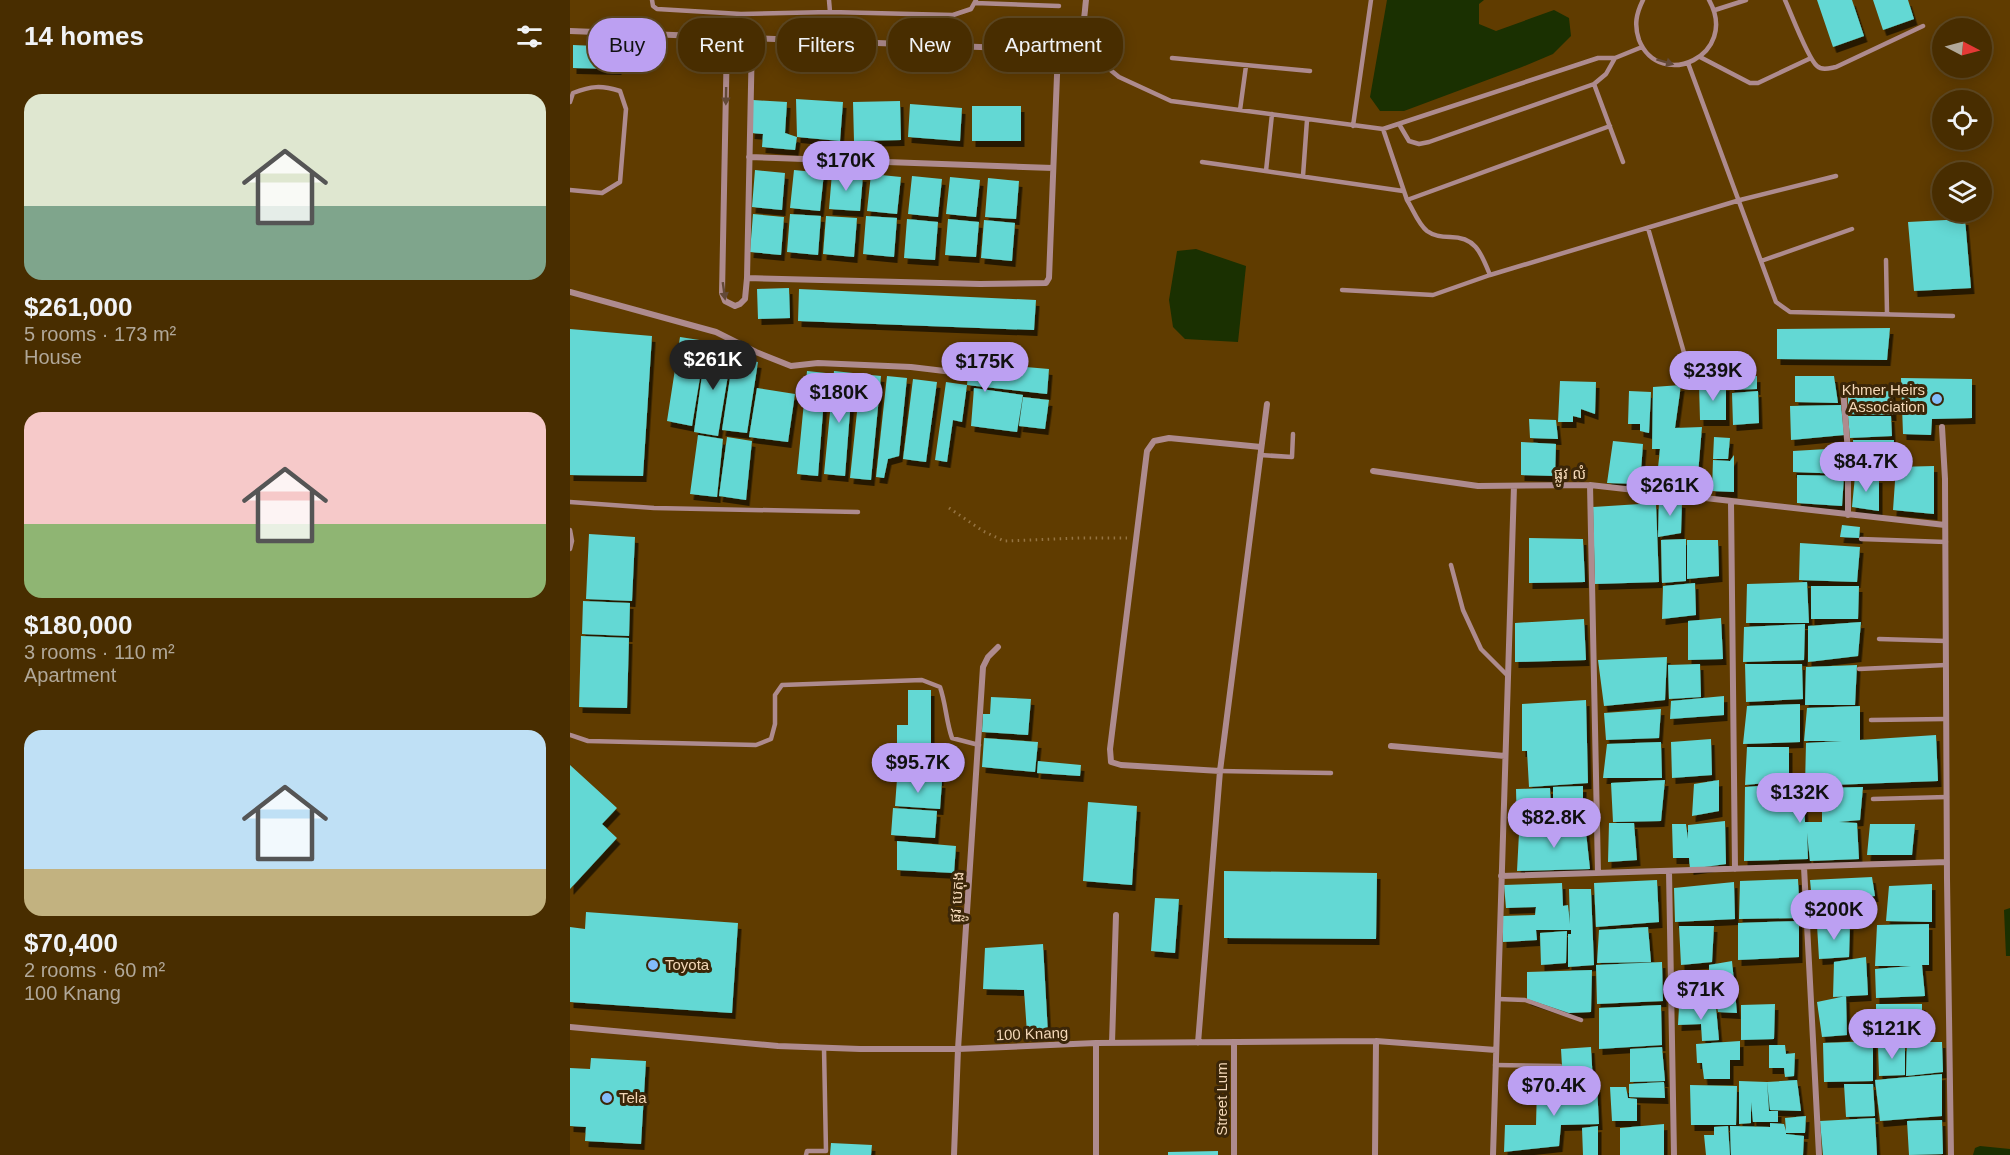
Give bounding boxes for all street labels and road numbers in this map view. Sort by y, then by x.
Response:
street label: ផ្លូវ លំ [1554,465,1586,487]
street label: ផ្លូវ បេតុង [946,871,972,924]
street label: 100 Knang [995,1024,1069,1043]
street label: Street Lum [1213,1062,1230,1136]

